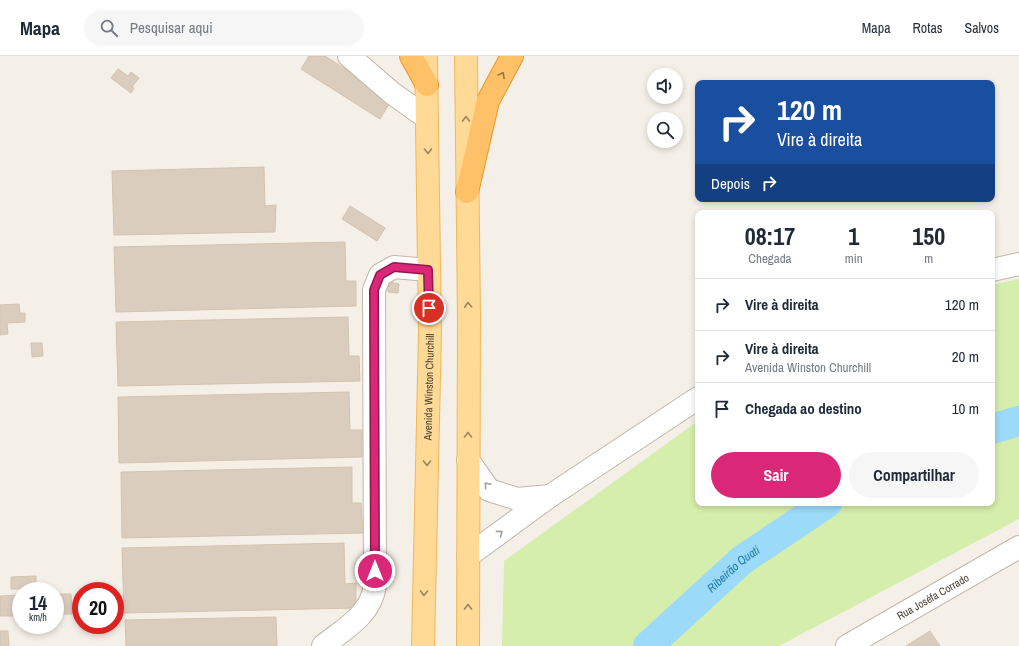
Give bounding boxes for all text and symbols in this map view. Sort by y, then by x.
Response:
search box [84,10,364,46]
text: Mapa [20,15,60,41]
icon: search [98,17,120,39]
text: Pesquisar aqui [130,17,213,38]
text: Mapa [862,19,891,37]
text: Rotas [913,19,943,37]
text: Salvos [965,19,999,37]
map controls [647,68,683,148]
button: sound [647,68,683,104]
one-way arrow [497,72,505,79]
text: 120 m [777,91,842,129]
icon: right [711,96,763,148]
button: search [647,112,683,148]
one-way arrow [462,116,470,122]
text: Vire à direita [777,127,862,152]
one-way arrow [424,148,432,154]
icon: right [758,172,780,194]
text: Depois [711,173,750,194]
text: 08:17 [745,220,795,252]
text: 1 [848,220,859,252]
text: 150 [912,220,945,252]
text: Chegada [748,250,792,267]
text: min [845,250,863,267]
text: m [924,250,933,267]
pin [412,291,446,325]
icon: right [711,294,733,316]
text: Vire à direita [745,294,819,315]
text: 120 m [945,294,979,315]
icon: arrive [418,297,440,319]
one-way arrow [464,302,473,308]
street label: Avenida Winston Churchill [421,333,437,442]
text: Vire à direita [745,338,819,359]
icon: right [711,346,733,368]
text: 20 m [952,346,979,367]
text: Avenida Winston Churchill [745,359,871,376]
icon: arrive [711,398,733,420]
text: Chegada ao destino [745,398,862,419]
text: 10 m [952,398,979,419]
one-way arrow [464,432,472,438]
button: Sair [711,452,841,498]
button: Compartilhar [849,452,979,498]
one-way arrow [423,460,431,466]
one-way arrow [485,482,492,490]
one-way arrow [495,531,502,538]
water label: Ribeirão Quati [704,542,763,596]
position arrow [354,550,396,592]
street label: Rua Joséfa Corrado [894,570,971,623]
speed limit sign: 20 [72,582,124,634]
text: 14 [29,589,47,616]
one-way arrow [420,590,429,596]
one-way arrow [464,604,472,610]
text: km/h [29,611,47,624]

